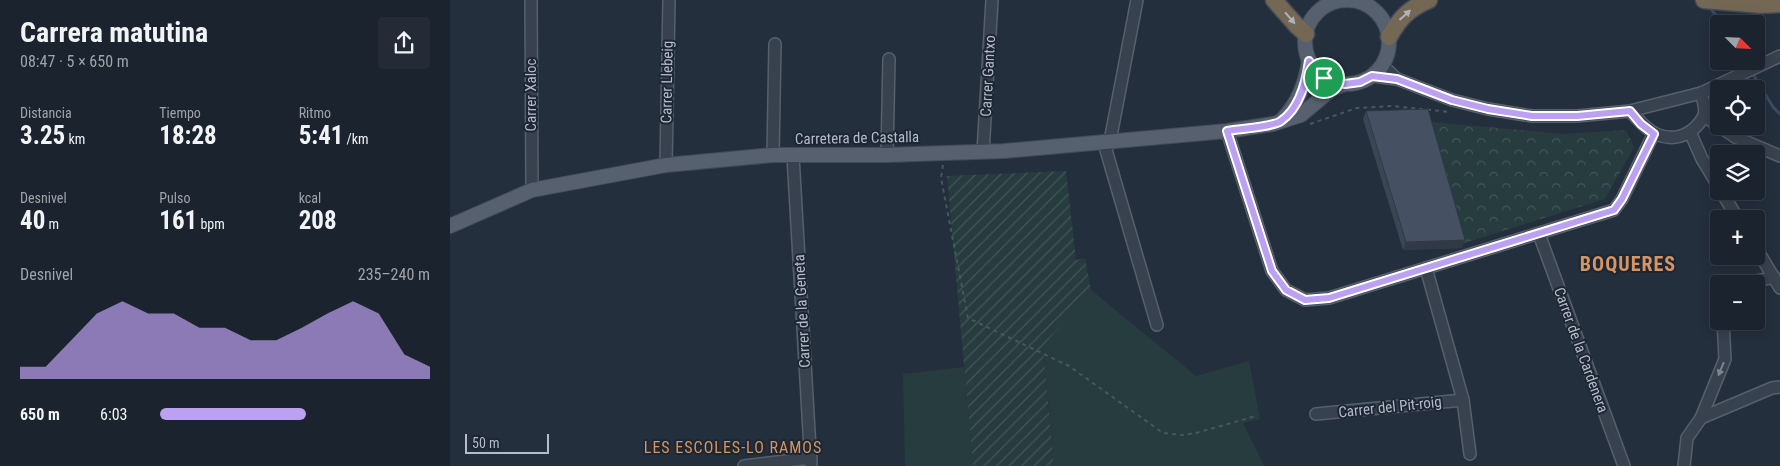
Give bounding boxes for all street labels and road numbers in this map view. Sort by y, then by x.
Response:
street label: Carrer Gantxo [977,35,999,117]
street label: Carrer Llebeig [657,41,677,123]
street label: Carrer Xaloc [522,58,540,132]
street label: Carretera de Castalla [795,128,919,148]
street label: Carrer de la Geneta [790,254,814,368]
street label: Carrer de la Cardenera [1550,285,1612,415]
street label: Carrer del Pit-roig [1337,393,1443,421]

